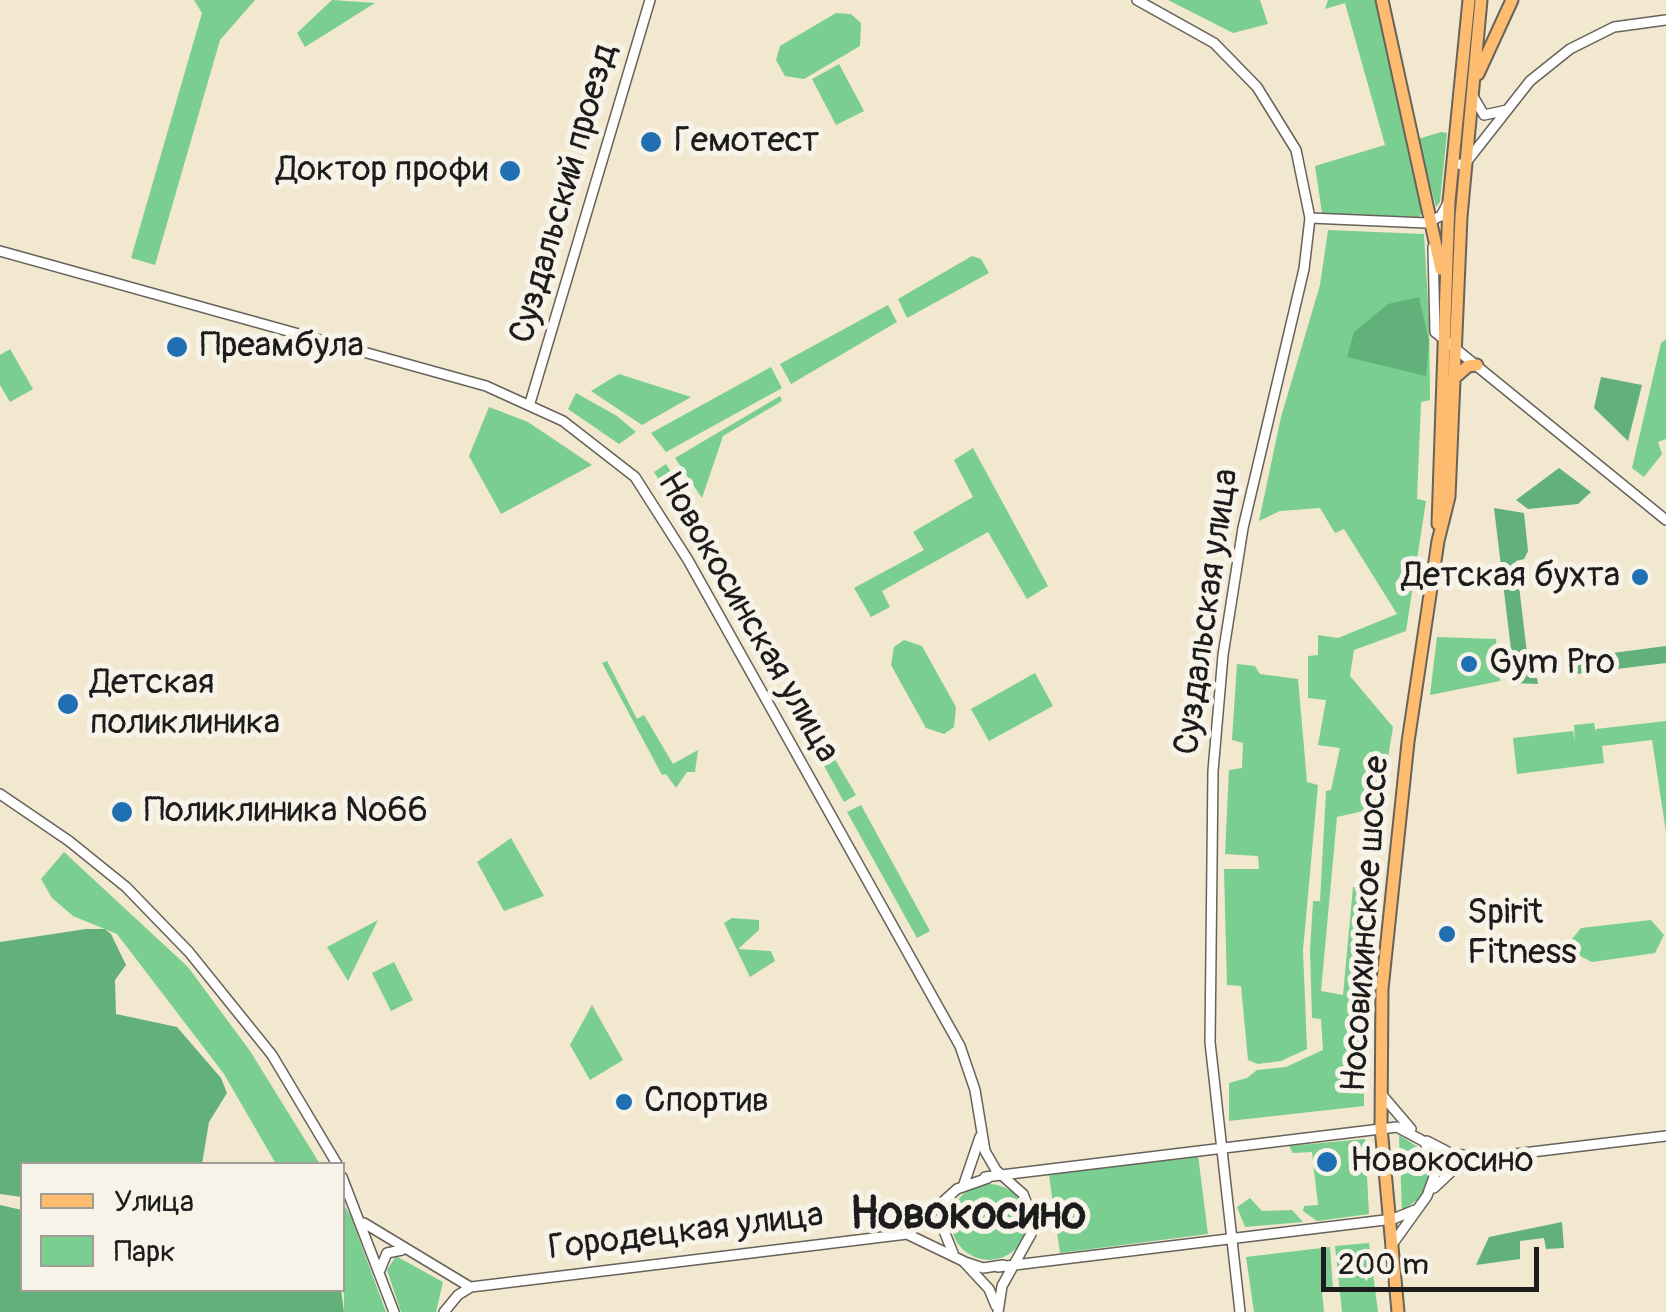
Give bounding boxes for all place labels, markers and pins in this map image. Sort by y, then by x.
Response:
place label: Гемотест [674,121,819,163]
marker: Гемотест [638,129,664,155]
place label: Доктор профи [276,150,488,192]
marker: Доктор профи [497,158,523,184]
place label: Преамбула [200,326,364,368]
marker: Преамбула [164,334,190,360]
place label: Детская бухта [1402,556,1620,598]
marker: Детская бухта [1629,566,1651,588]
place label: Gym Pro [1489,643,1615,685]
marker: Gym Pro [1458,653,1480,675]
place label: Детская поликлиника [90,663,280,745]
marker: Детская поликлиника [55,691,81,717]
place label: Поликлиника №66 [144,791,428,833]
marker: Поликлиника №66 [109,799,135,825]
place label: Spirit Fitness [1467,893,1577,975]
marker: Spirit Fitness [1436,923,1458,945]
place label: Спортив [644,1081,769,1123]
marker: Спортив [613,1091,635,1113]
place label: Новокосино [1350,1141,1533,1183]
marker: Новокосино [1314,1149,1340,1175]

